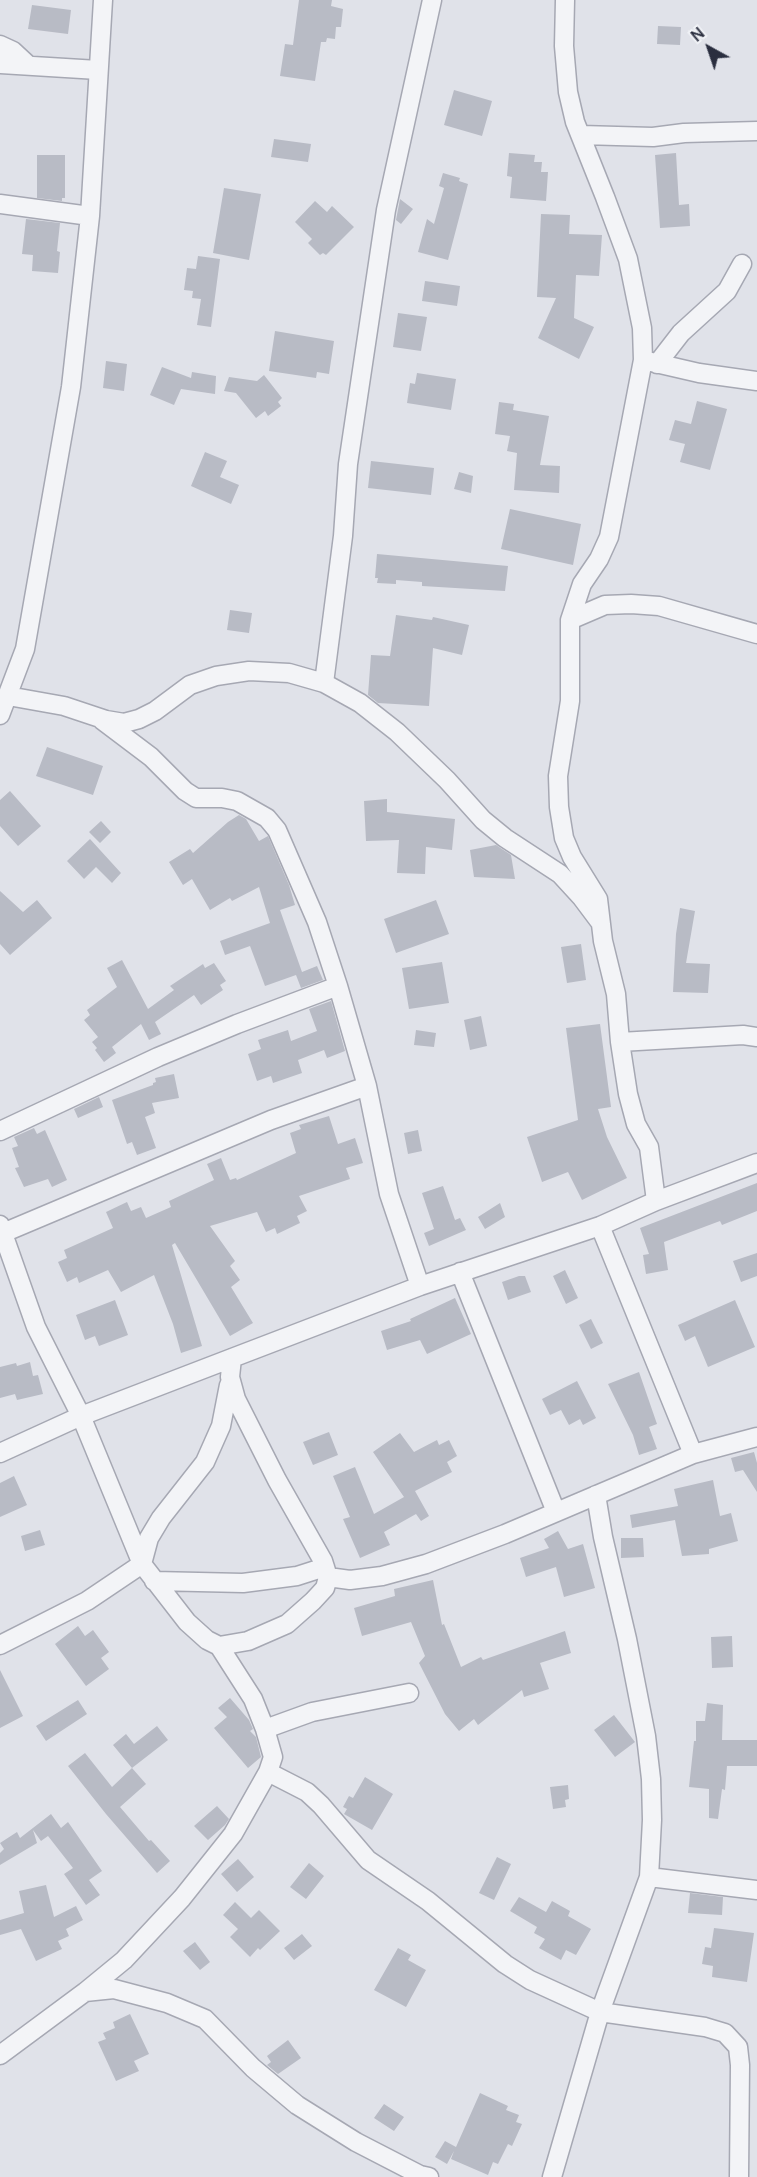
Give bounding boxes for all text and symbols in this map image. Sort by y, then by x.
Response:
north arrow [679,18,739,78]
text: N [686,22,709,46]

